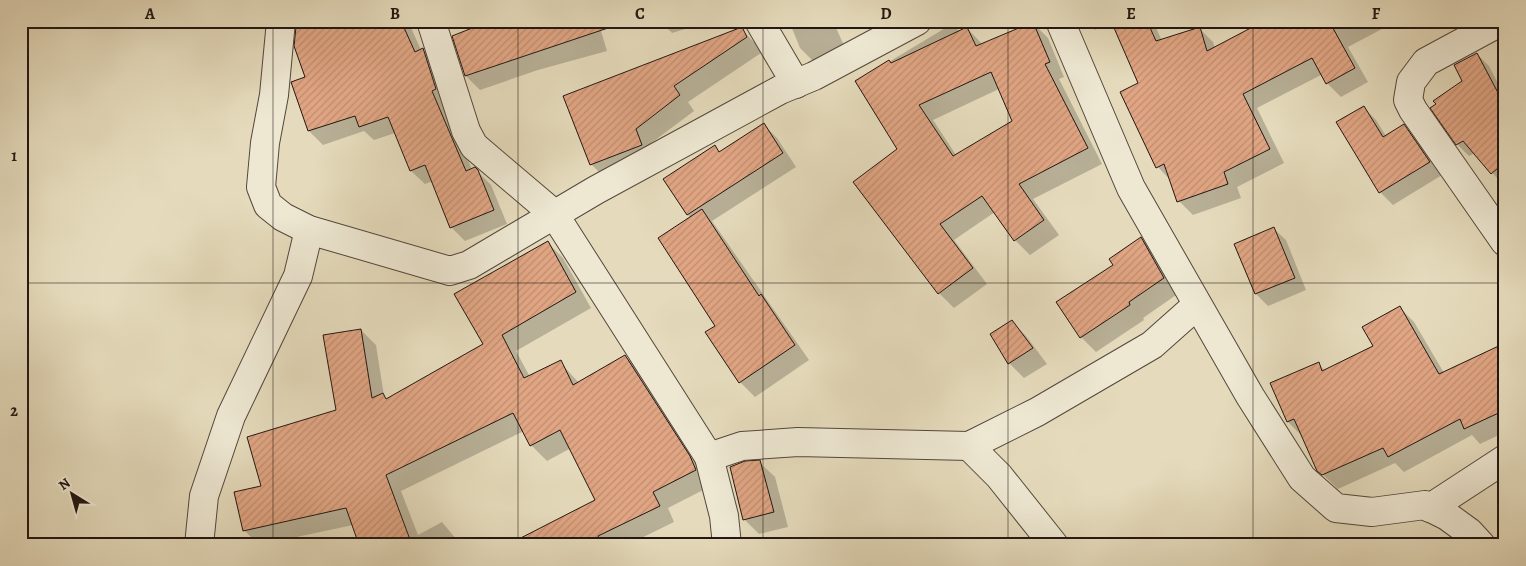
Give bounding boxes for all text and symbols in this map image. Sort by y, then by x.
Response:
text: A [144,3,156,25]
text: B [390,3,400,25]
text: C [635,3,645,25]
text: D [880,3,892,25]
text: E [1126,3,1136,25]
text: F [1372,3,1381,25]
text: 1 [11,145,17,167]
text: 2 [10,400,18,422]
north arrow [48,468,98,518]
text: N [55,473,74,495]

